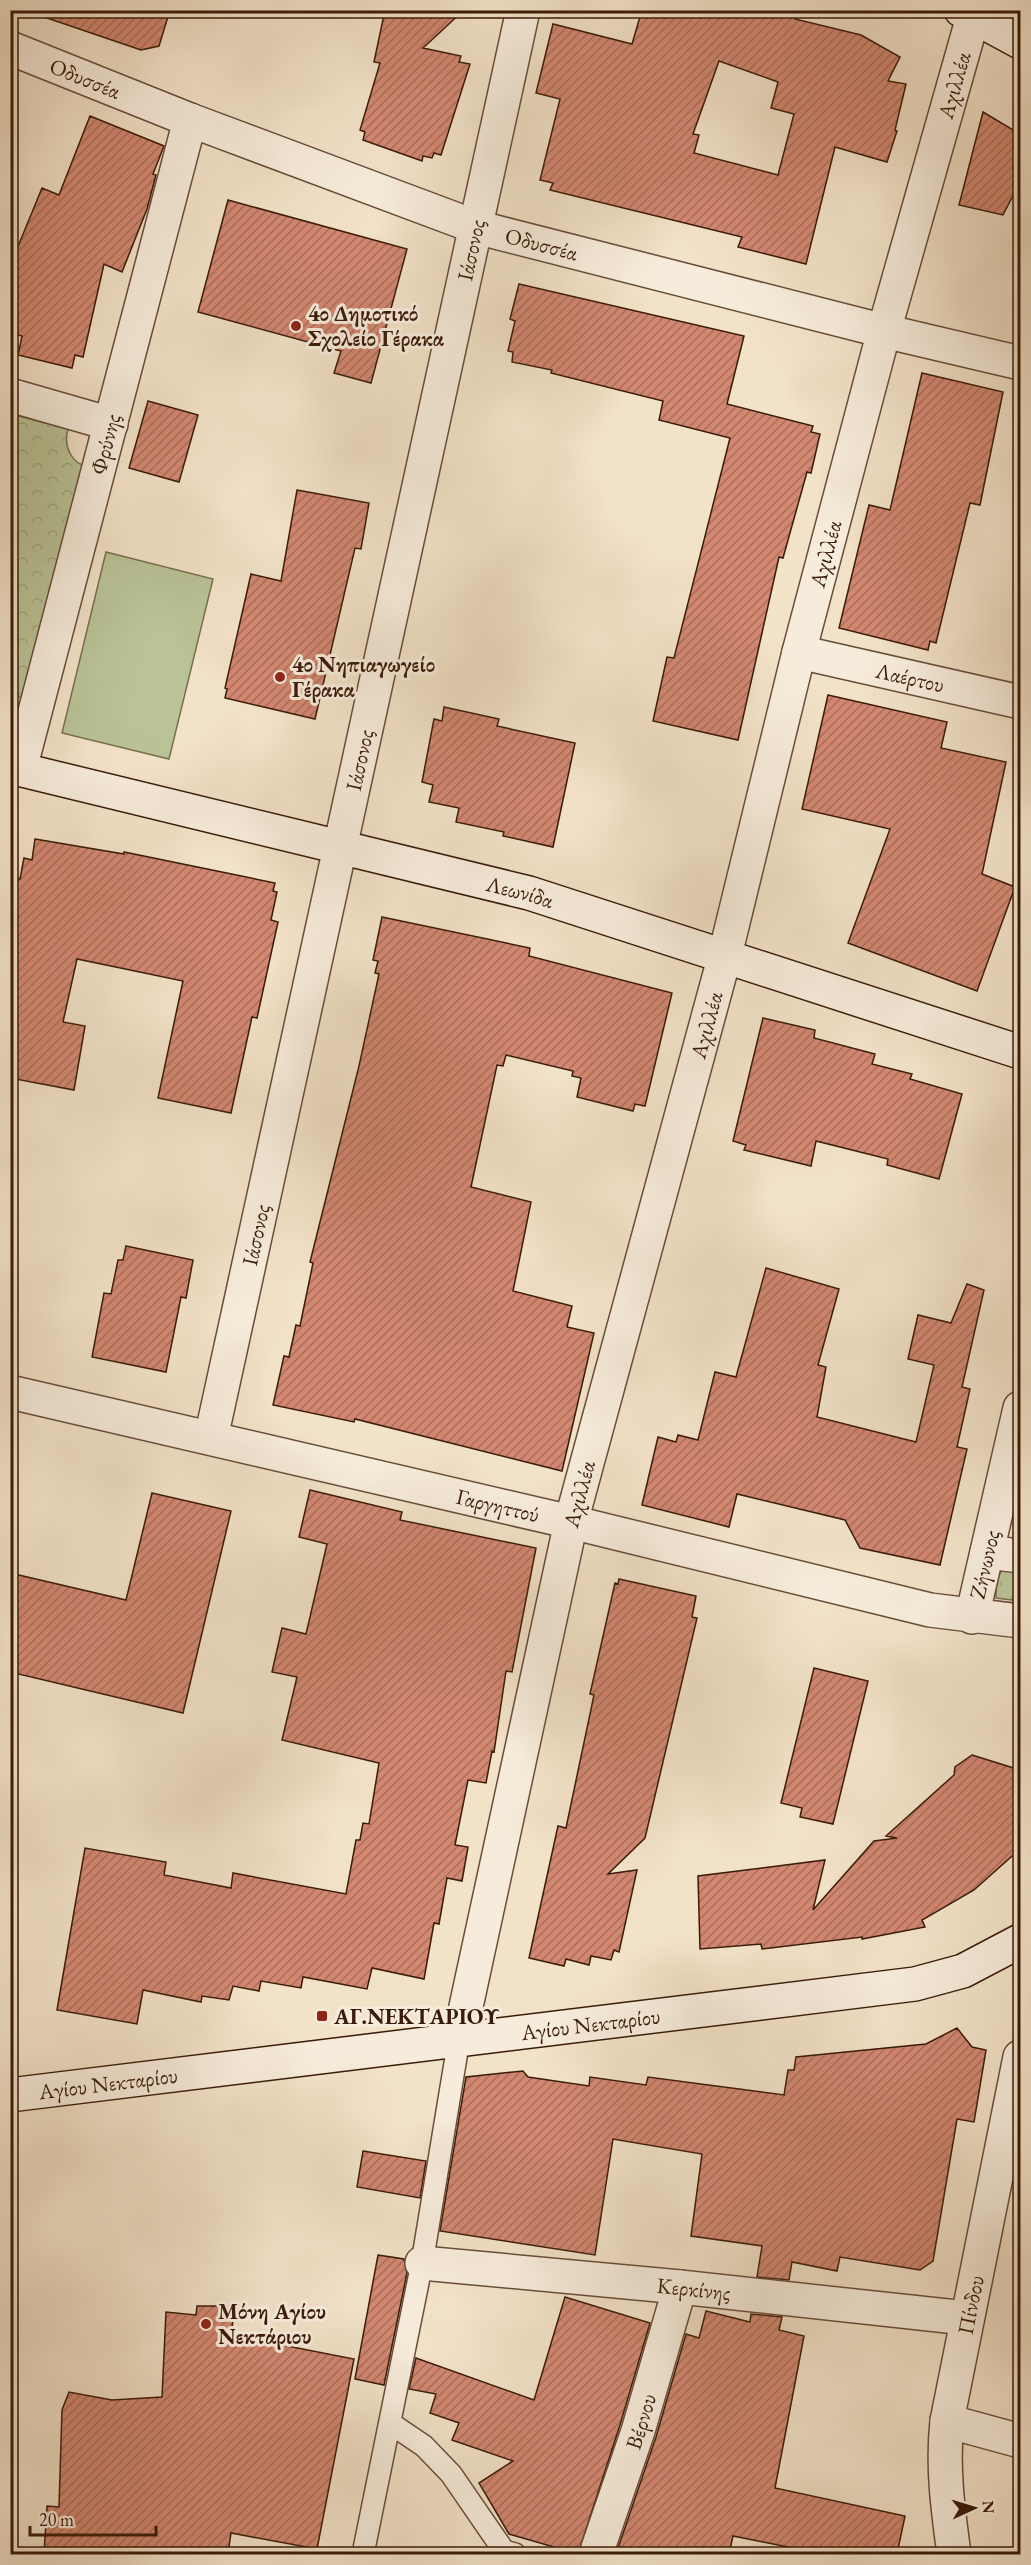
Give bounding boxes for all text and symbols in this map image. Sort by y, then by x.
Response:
street label: Αχιλλέα [930,47,977,123]
street label: Οδυσσέα [45,51,126,106]
street label: Ιάσονος [450,217,491,283]
street label: Οδυσσέα [502,221,582,267]
place label: 4ο Δημοτικό Σχολείο Γέρακα [308,299,445,353]
marker: 4ο Δημοτικό Σχολείο Γέρακα [289,319,303,333]
street label: Φρύνης [83,410,127,478]
street label: Αχιλλέα [802,516,848,591]
place label: 4ο Νηπιαγωγείο Γέρακα [292,650,435,704]
street label: Λαέρτου [872,655,947,699]
marker: 4ο Νηπιαγωγείο Γέρακα [273,670,287,684]
street label: Ιάσονος [338,727,380,793]
street label: Λεωνίδα [483,868,558,915]
street label: Αχιλλέα [683,987,729,1063]
street label: Ιάσονος [235,1201,276,1268]
street label: Αχιλλέα [555,1456,602,1532]
street label: Γαργηττού [454,1481,543,1529]
street label: Ζήνωνος [962,1527,1006,1602]
street label: Αγίου Νεκταρίου [519,2001,662,2047]
place label: ΑΓ.ΝΕΚΤΑΡΙΟΥ [333,2002,500,2031]
marker: ΑΓ.ΝΕΚΤΑΡΙΟΥ [315,2009,329,2023]
street label: Αγίου Νεκταρίου [36,2060,179,2106]
street label: Κερκίνης [656,2270,732,2307]
street label: Πίνδου [950,2273,990,2337]
place label: Μόνη Αγίου Νεκτάριου [218,2297,326,2351]
marker: Μόνη Αγίου Νεκτάριου [199,2317,213,2331]
street label: Βέρνου [618,2390,663,2453]
north arrow [944,2478,1004,2538]
scale bar [30,2499,156,2537]
text: N [978,2500,999,2514]
text: 20 m [39,2508,74,2531]

